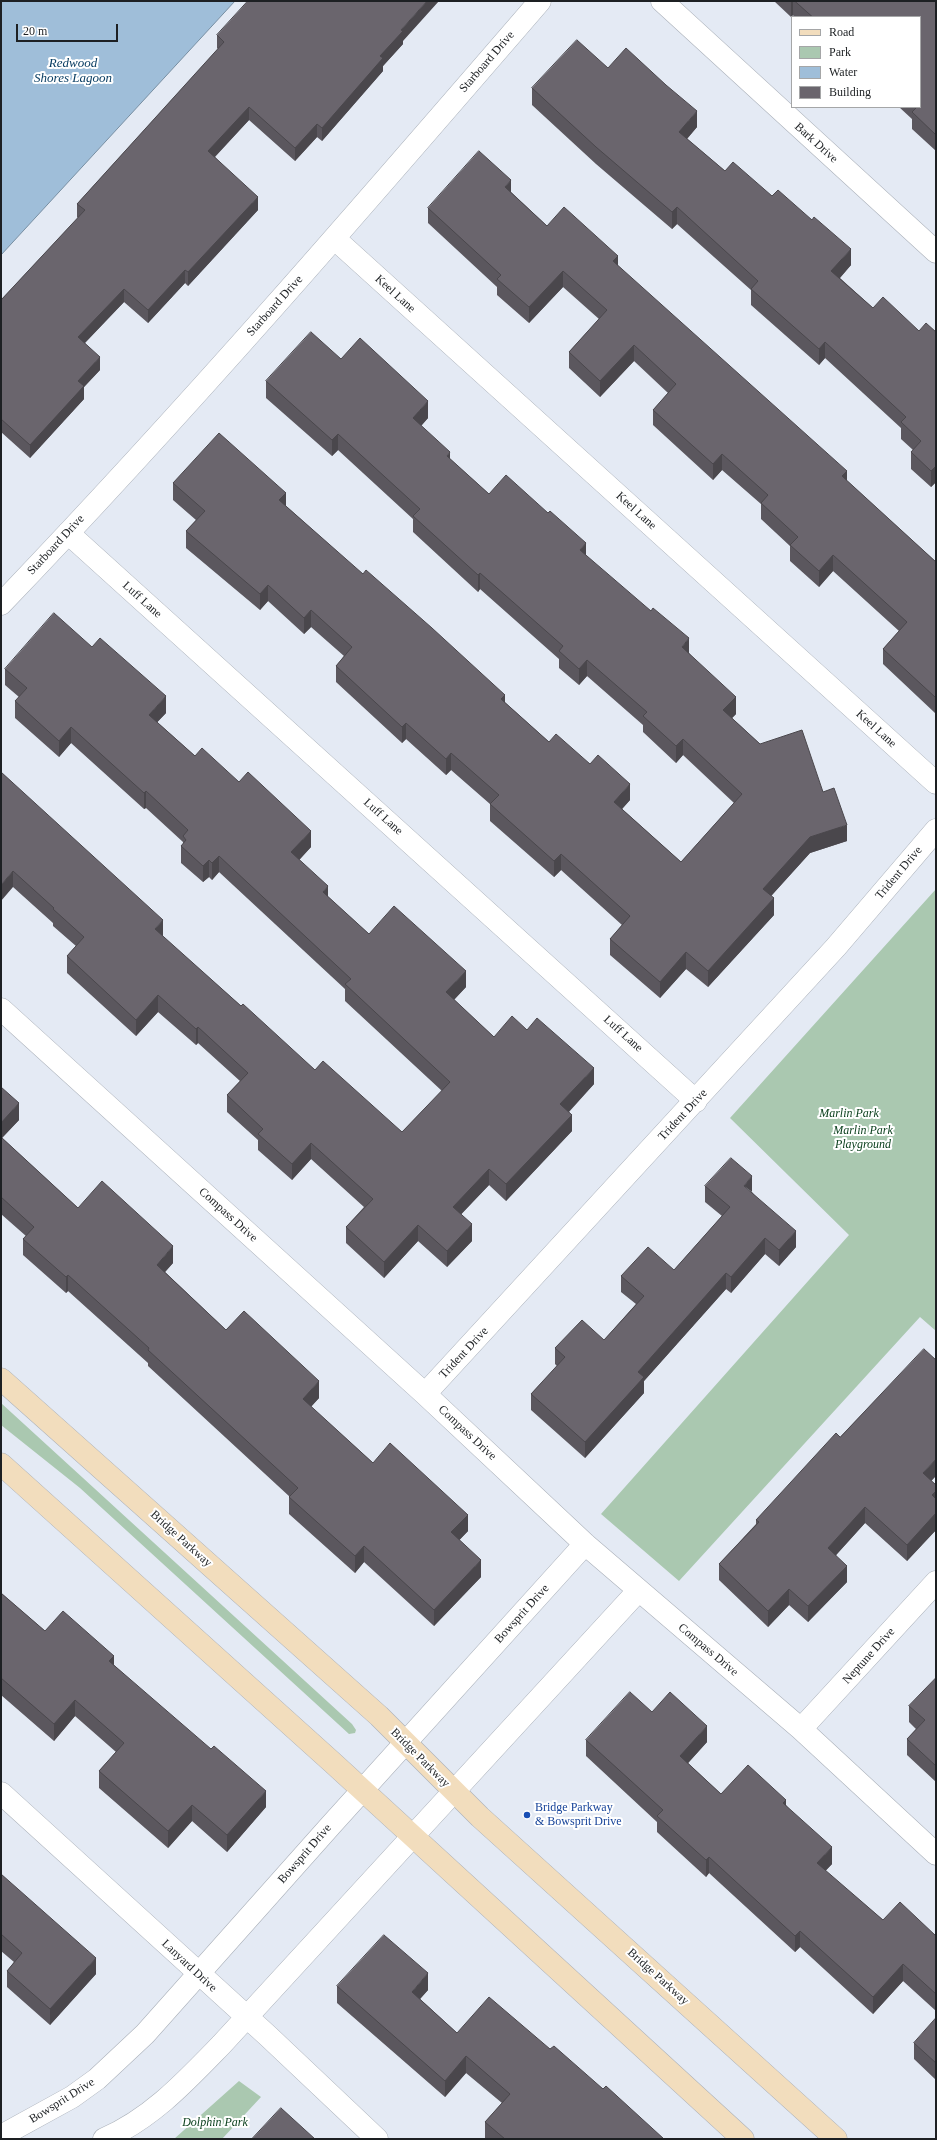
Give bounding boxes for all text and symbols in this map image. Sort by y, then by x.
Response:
scale bar [18,16,120,42]
legend [791,16,921,108]
text: 20 m [23,24,47,38]
text: Road [829,25,854,39]
street label: Starboard Drive [456,28,518,96]
text: Park [829,45,851,59]
water label: Redwood Shores Lagoon [34,56,112,87]
text: Water [829,65,857,79]
text: Building [829,85,871,99]
street label: Bark Drive [791,120,841,166]
street label: Keel Lane [372,272,418,316]
street label: Starboard Drive [244,273,306,339]
street label: Keel Lane [613,489,659,533]
street label: Starboard Drive [24,512,88,578]
street label: Luff Lane [119,579,165,621]
street label: Keel Lane [853,707,899,751]
street label: Luff Lane [360,796,406,838]
street label: Trident Drive [873,843,925,903]
street label: Luff Lane [600,1013,646,1055]
street label: Trident Drive [655,1086,711,1144]
park label: Marlin Park [819,1107,879,1121]
park label: Marlin Park Playground [833,1124,893,1152]
street label: Compass Drive [196,1185,260,1245]
street label: Trident Drive [436,1324,492,1382]
street label: Compass Drive [435,1402,499,1464]
street label: Bridge Parkway [147,1508,215,1570]
street label: Bowsprit Drive [492,1582,552,1646]
street label: Compass Drive [675,1621,741,1679]
street label: Neptune Drive [840,1625,898,1687]
street label: Bridge Parkway [387,1725,453,1791]
place label: Bridge Parkway & Bowsprit Drive [535,1801,622,1829]
marker: Bridge Parkway & Bowsprit Drive [522,1810,532,1820]
street label: Bowsprit Drive [275,1821,335,1887]
street label: Lanyard Drive [158,1937,220,1995]
street label: Bridge Parkway [624,1946,692,2008]
street label: Bowsprit Drive [27,2075,97,2127]
park label: Dolphin Park [182,2116,248,2130]

